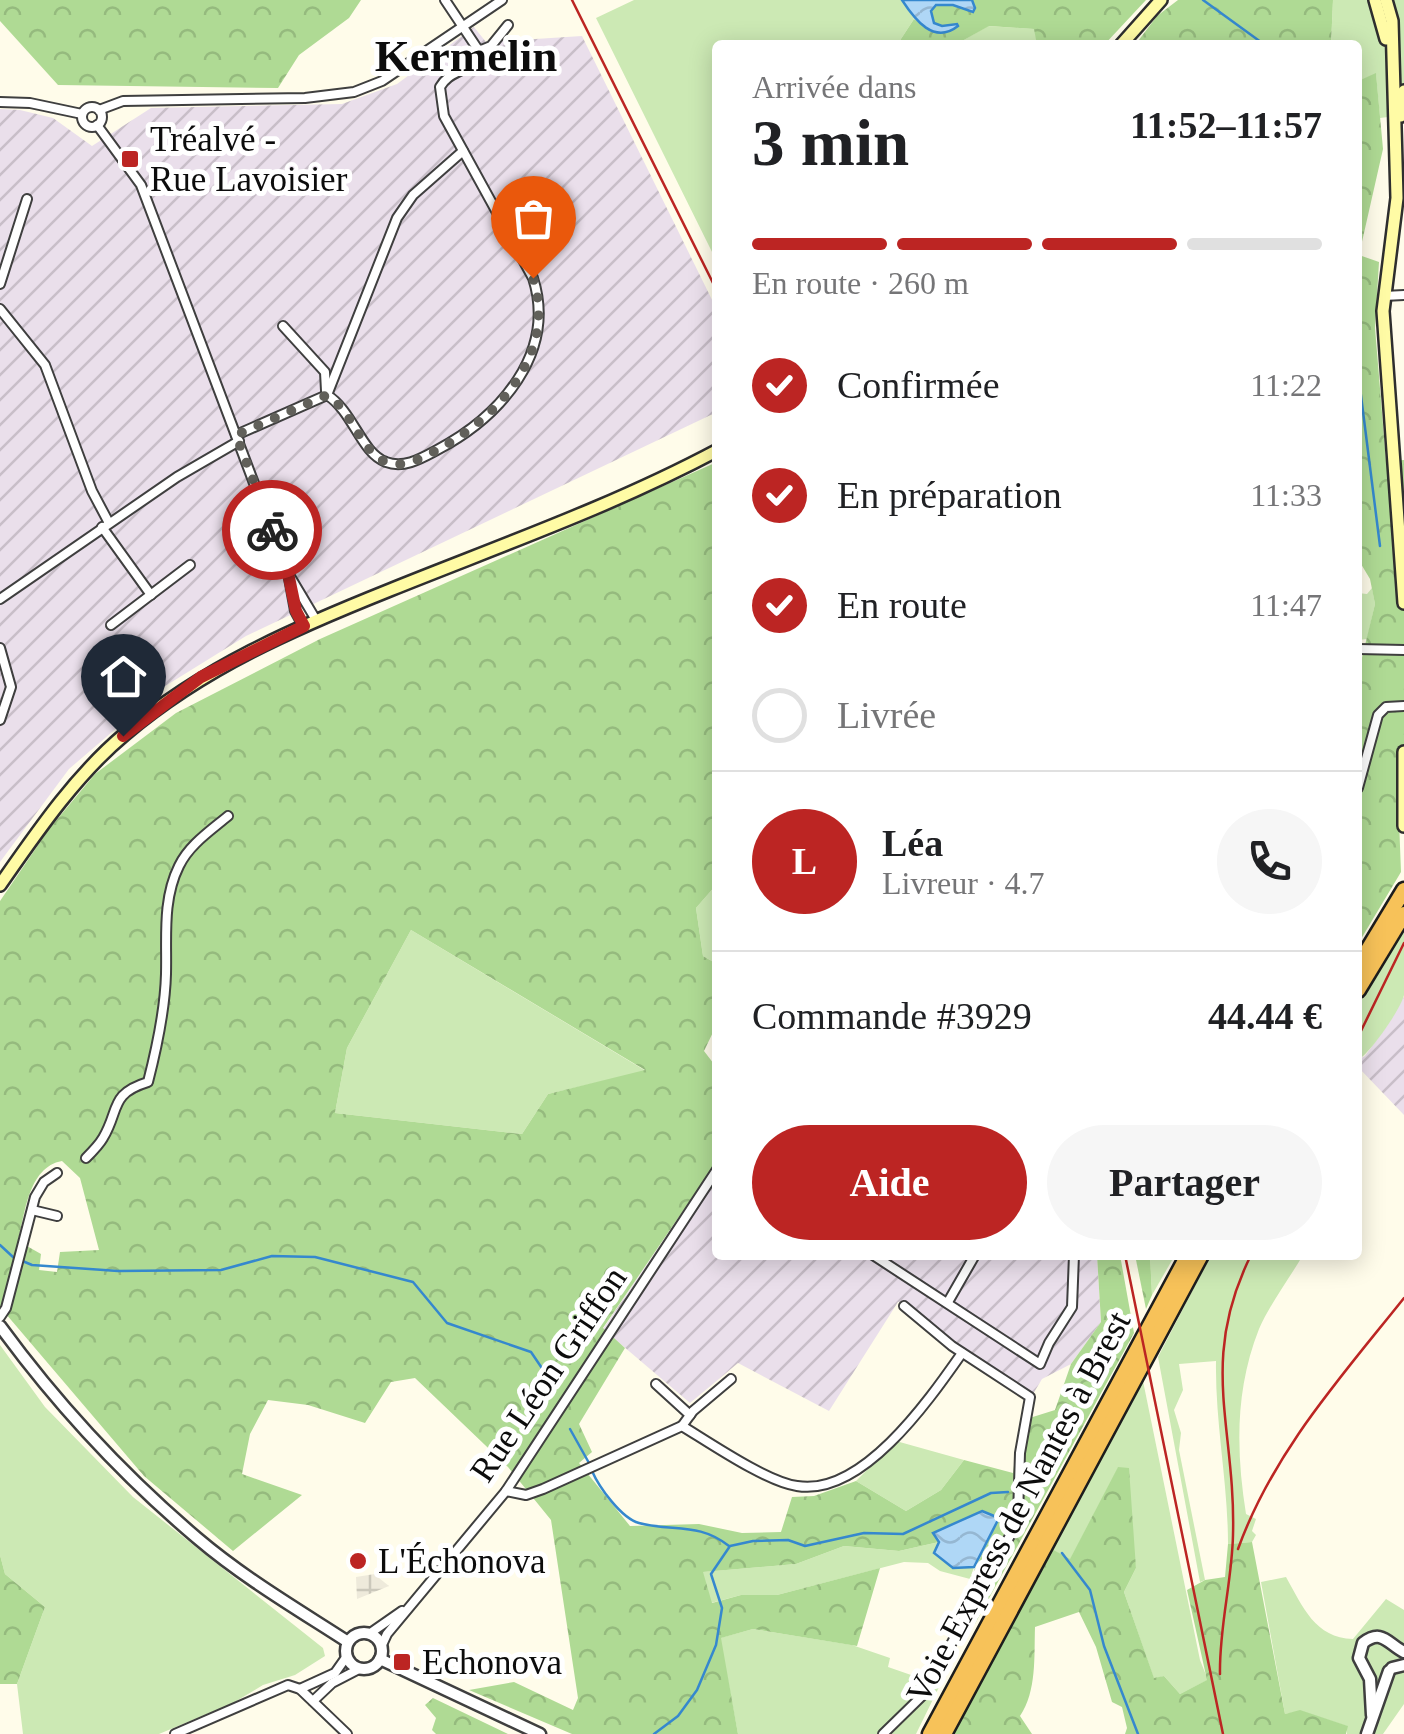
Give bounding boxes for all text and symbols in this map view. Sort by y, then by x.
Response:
district label: Kermelin [375,31,557,81]
text: Arrivée dans [752,69,916,105]
text: 11:52–11:57 [1130,104,1322,146]
text: 3 min [752,107,909,179]
place label: Tréalvé - Rue Lavoisier [150,120,348,199]
marker: Tréalvé - Rue Lavoisier [119,148,141,170]
pin [491,176,576,279]
icon: bag [506,191,561,246]
text: En route · 260 m [752,265,969,301]
icon: check [752,358,807,413]
text: Confirmée [837,364,1000,406]
text: 11:22 [1250,367,1322,403]
icon: check [752,468,807,523]
text: En préparation [837,474,1062,516]
text: 11:33 [1250,477,1322,513]
courier [222,480,322,580]
icon: bike [245,503,300,558]
icon: check [752,578,807,633]
text: En route [837,584,967,626]
text: 11:47 [1250,587,1322,623]
pin [81,634,166,737]
icon: home [96,649,151,704]
text: Livrée [837,694,936,736]
button: phone [1217,809,1322,914]
text: Léa [882,822,943,864]
text: L [792,840,817,882]
text: Livreur · 4.7 [882,865,1045,901]
text: Commande #3929 [752,995,1032,1037]
text: 44.44 € [1208,995,1322,1037]
button: Aide [752,1125,1027,1240]
button: Partager [1047,1125,1322,1240]
street label: Rue Léon Griffon [462,1260,635,1489]
street label: Voie Express de Nantes à Brest [898,1305,1139,1710]
place label: L'Échonova [378,1542,546,1581]
marker: L'Échonova [347,1550,369,1572]
place label: Echonova [422,1643,562,1682]
marker: Echonova [391,1651,413,1673]

